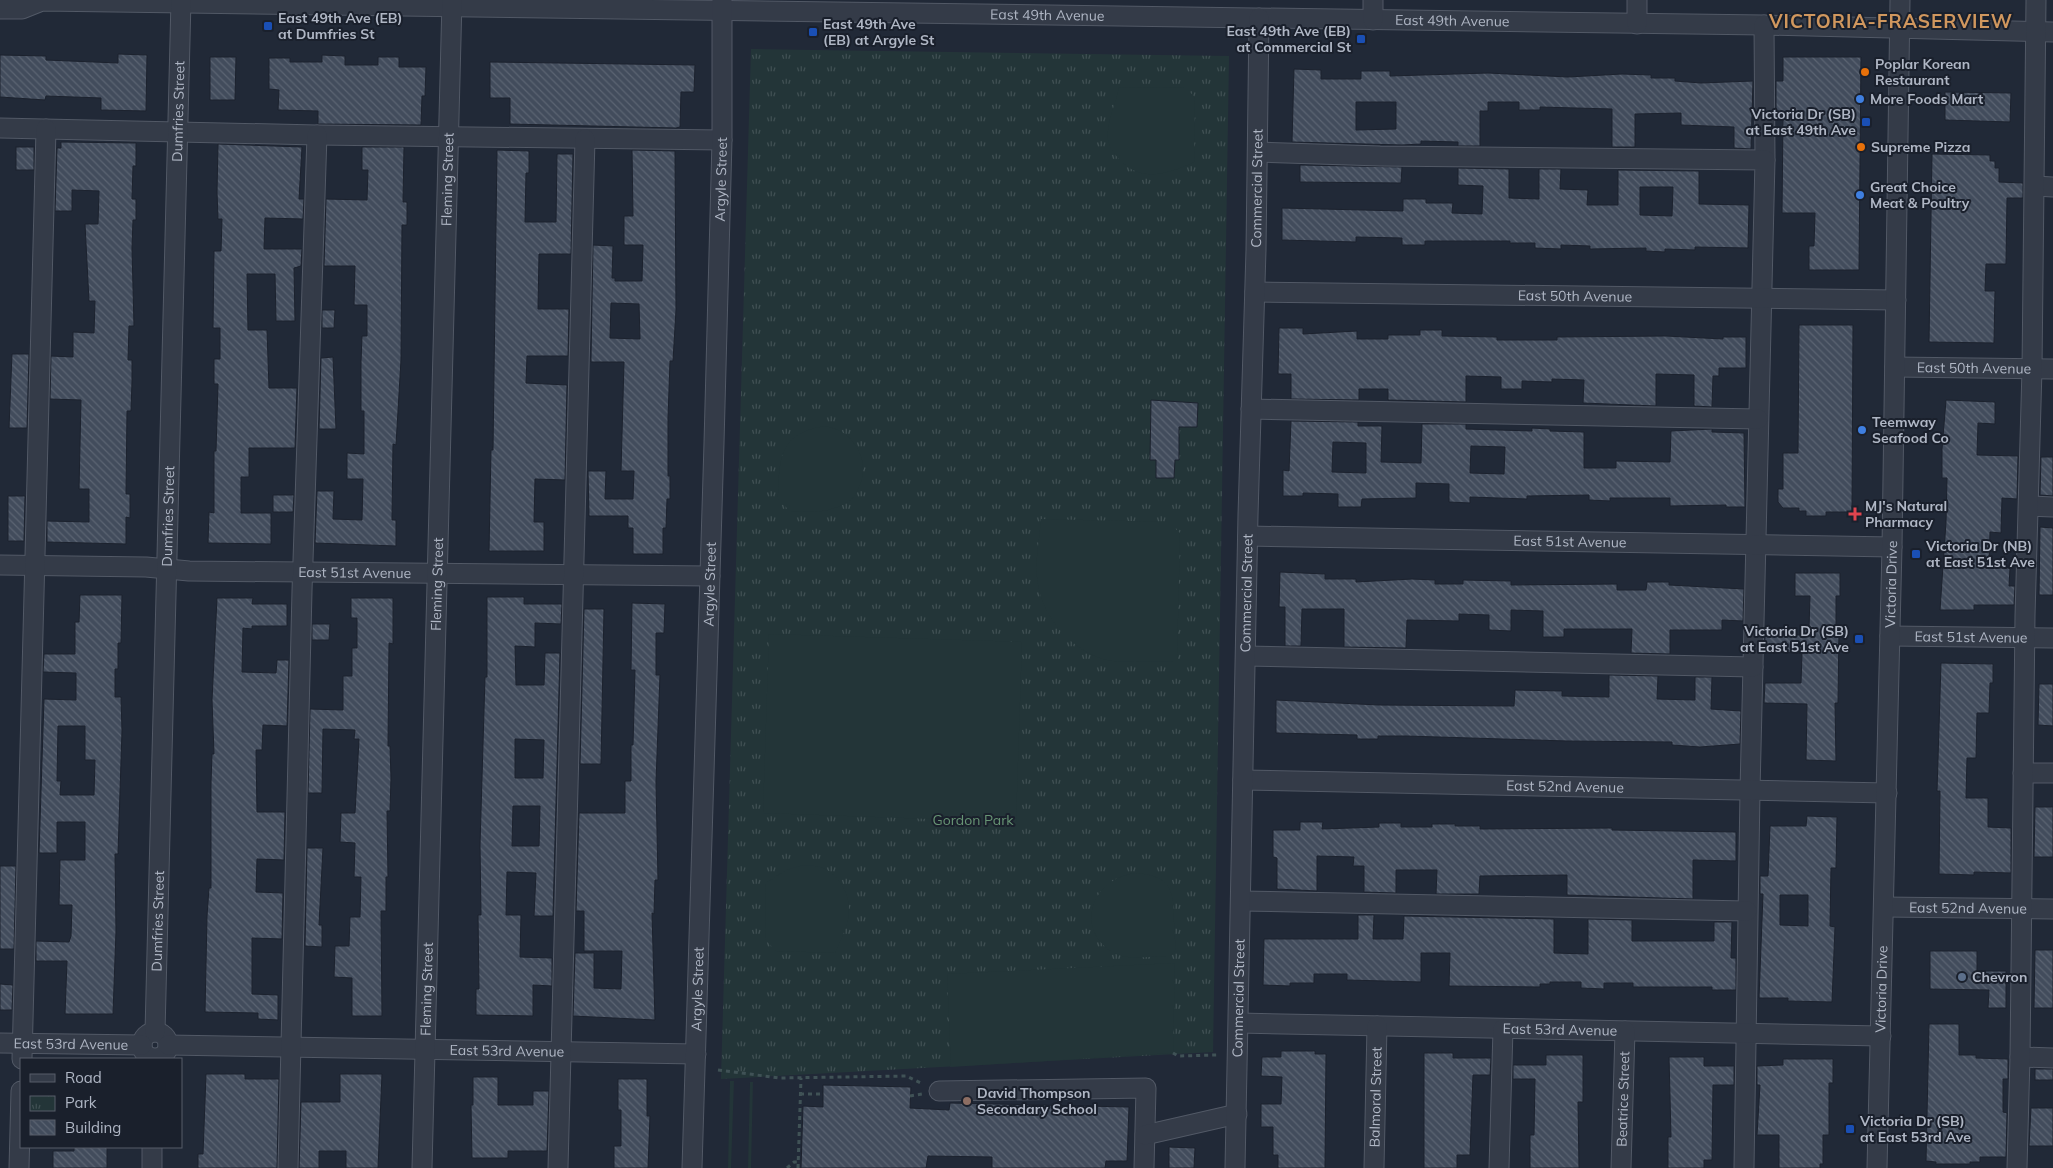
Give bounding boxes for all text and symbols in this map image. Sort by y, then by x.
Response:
street label: East 49th Avenue [990,5,1105,25]
place label: East 49th Ave (EB) at Dumfries St [278,9,402,43]
district label: VICTORIA-FRASERVIEW [1768,9,2013,33]
street label: East 49th Avenue [1395,11,1510,30]
place label: East 49th Ave (EB) at Argyle St [823,15,935,49]
marker: East 49th Ave (EB) at Dumfries St [262,20,274,32]
place label: East 49th Ave (EB) at Commercial St [1227,22,1352,56]
marker: East 49th Ave (EB) at Argyle St [807,26,819,38]
marker: East 49th Ave (EB) at Commercial St [1355,33,1367,45]
place label: Poplar Korean Restaurant [1875,55,1970,89]
street label: Dumfries Street [168,60,188,162]
marker: Poplar Korean Restaurant [1859,66,1871,78]
place label: More Foods Mart [1870,90,1984,108]
marker: More Foods Mart [1854,93,1866,105]
place label: Victoria Dr (SB) at East 49th Ave [1746,105,1856,139]
marker: Victoria Dr (SB) at East 49th Ave [1860,116,1872,128]
street label: Commercial Street [1247,129,1267,248]
street label: Fleming Street [437,132,458,226]
street label: Argyle Street [711,137,731,222]
place label: Supreme Pizza [1871,138,1971,156]
marker: Supreme Pizza [1855,141,1867,153]
place label: Great Choice Meat & Poultry [1870,178,1970,212]
marker: Great Choice Meat & Poultry [1854,189,1866,201]
street label: East 50th Avenue [1518,286,1632,306]
street label: East 50th Avenue [1917,358,2031,378]
place label: Teemway Seafood Co [1872,413,1949,447]
marker: Teemway Seafood Co [1856,424,1868,436]
street label: Dumfries Street [158,465,178,567]
place label: MJ's Natural Pharmacy [1865,497,1947,531]
marker: MJ's Natural Pharmacy [1849,508,1861,520]
street label: East 51st Avenue [1513,532,1627,551]
street label: Commercial Street [1236,533,1257,653]
street label: Fleming Street [427,537,447,631]
place label: Victoria Dr (NB) at East 51st Ave [1925,537,2035,571]
street label: Victoria Drive [1881,540,1901,628]
street label: Argyle Street [699,542,720,627]
marker: Victoria Dr (NB) at East 51st Ave [1910,548,1922,560]
street label: East 51st Avenue [298,563,411,582]
place label: Victoria Dr (SB) at East 51st Ave [1740,622,1849,656]
street label: East 51st Avenue [1914,627,2028,647]
marker: Victoria Dr (SB) at East 51st Ave [1853,633,1865,645]
street label: East 52nd Avenue [1506,776,1624,797]
park label: Gordon Park [933,811,1014,829]
street label: Dumfries Street [148,870,168,972]
street label: East 52nd Avenue [1909,898,2027,918]
street label: Commercial Street [1228,938,1249,1058]
street label: Fleming Street [416,942,437,1036]
street label: Victoria Drive [1871,945,1891,1033]
street label: Argyle Street [687,946,708,1032]
place label: Chevron [1972,968,2027,986]
marker: Chevron [1956,971,1968,983]
street label: East 53rd Avenue [1502,1019,1617,1040]
street label: East 53rd Avenue [14,1034,128,1054]
street label: East 53rd Avenue [449,1041,564,1061]
street label: Balmoral Street [1365,1046,1386,1148]
street label: Beatrice Street [1613,1051,1633,1147]
legend [20,1058,182,1148]
text: Road [65,1068,102,1087]
place label: David Thompson Secondary School [977,1084,1097,1118]
text: Park [65,1093,97,1112]
marker: David Thompson Secondary School [961,1095,973,1107]
place label: Victoria Dr (SB) at East 53rd Ave [1859,1112,1971,1146]
text: Building [65,1118,121,1137]
marker: Victoria Dr (SB) at East 53rd Ave [1844,1123,1856,1135]

